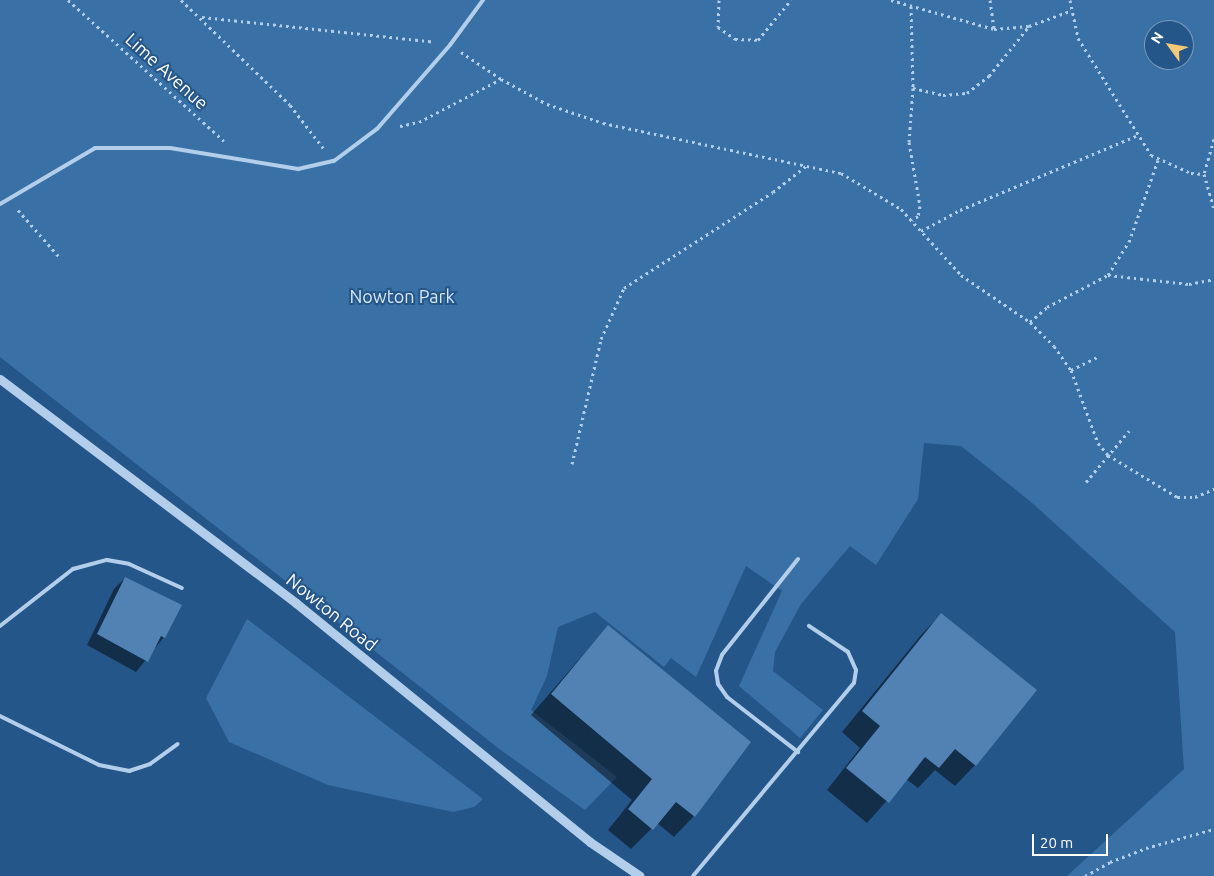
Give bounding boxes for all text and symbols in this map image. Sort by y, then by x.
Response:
north arrow [1144,20,1194,70]
street label: Lime Avenue [121,28,213,114]
text: N [1148,29,1167,46]
park label: Nowton Park [349,285,455,307]
street label: Nowton Road [282,569,382,655]
scale bar [1034,824,1110,856]
text: 20 m [1040,834,1073,851]

